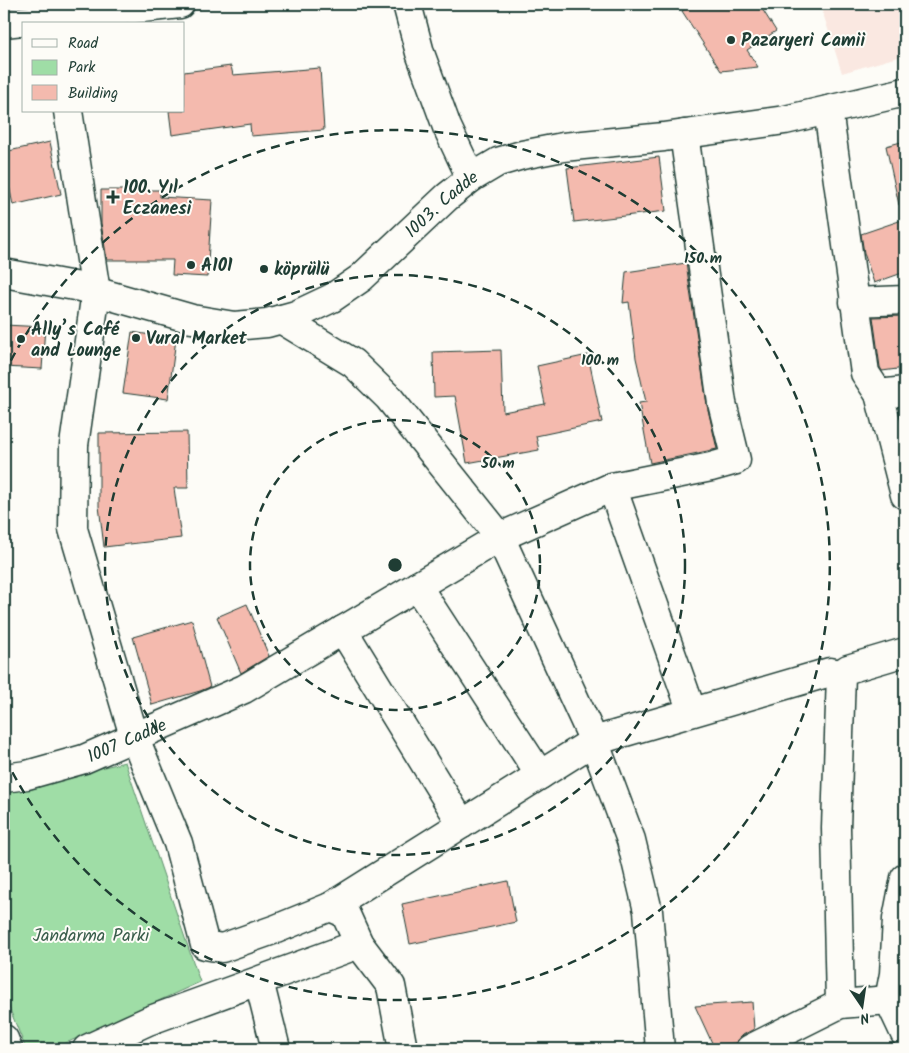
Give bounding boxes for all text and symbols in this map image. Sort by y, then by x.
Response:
legend [22,22,185,112]
place label: Pazaryeri Camii [741,27,865,56]
text: Road [68,32,99,56]
marker: Pazaryeri Camii [725,34,737,46]
text: Park [68,56,96,80]
text: Building [68,82,118,106]
street label: 1003. Cadde [399,164,484,246]
place label: 100. Yıl Eczanesi [123,174,192,224]
marker: 100. Yıl Eczanesi [107,191,119,203]
text: 150 m [684,247,722,271]
place label: A101 [201,252,233,281]
place label: köprülü [274,256,330,285]
marker: A101 [185,259,197,271]
marker: köprülü [258,263,270,275]
place label: Ally’s Café and Lounge [31,316,121,366]
place label: Vural Market [146,325,248,354]
marker: Vural Market [130,332,142,344]
marker: Ally’s Café and Lounge [15,333,27,345]
text: 100 m [581,349,619,373]
text: 50 m [480,452,515,476]
centre of rings [386,556,404,574]
street label: 1007 Cadde [83,711,172,772]
park label: Jandarma Parki [33,922,150,951]
north arrow [836,980,886,1030]
text: N [858,1006,871,1029]

